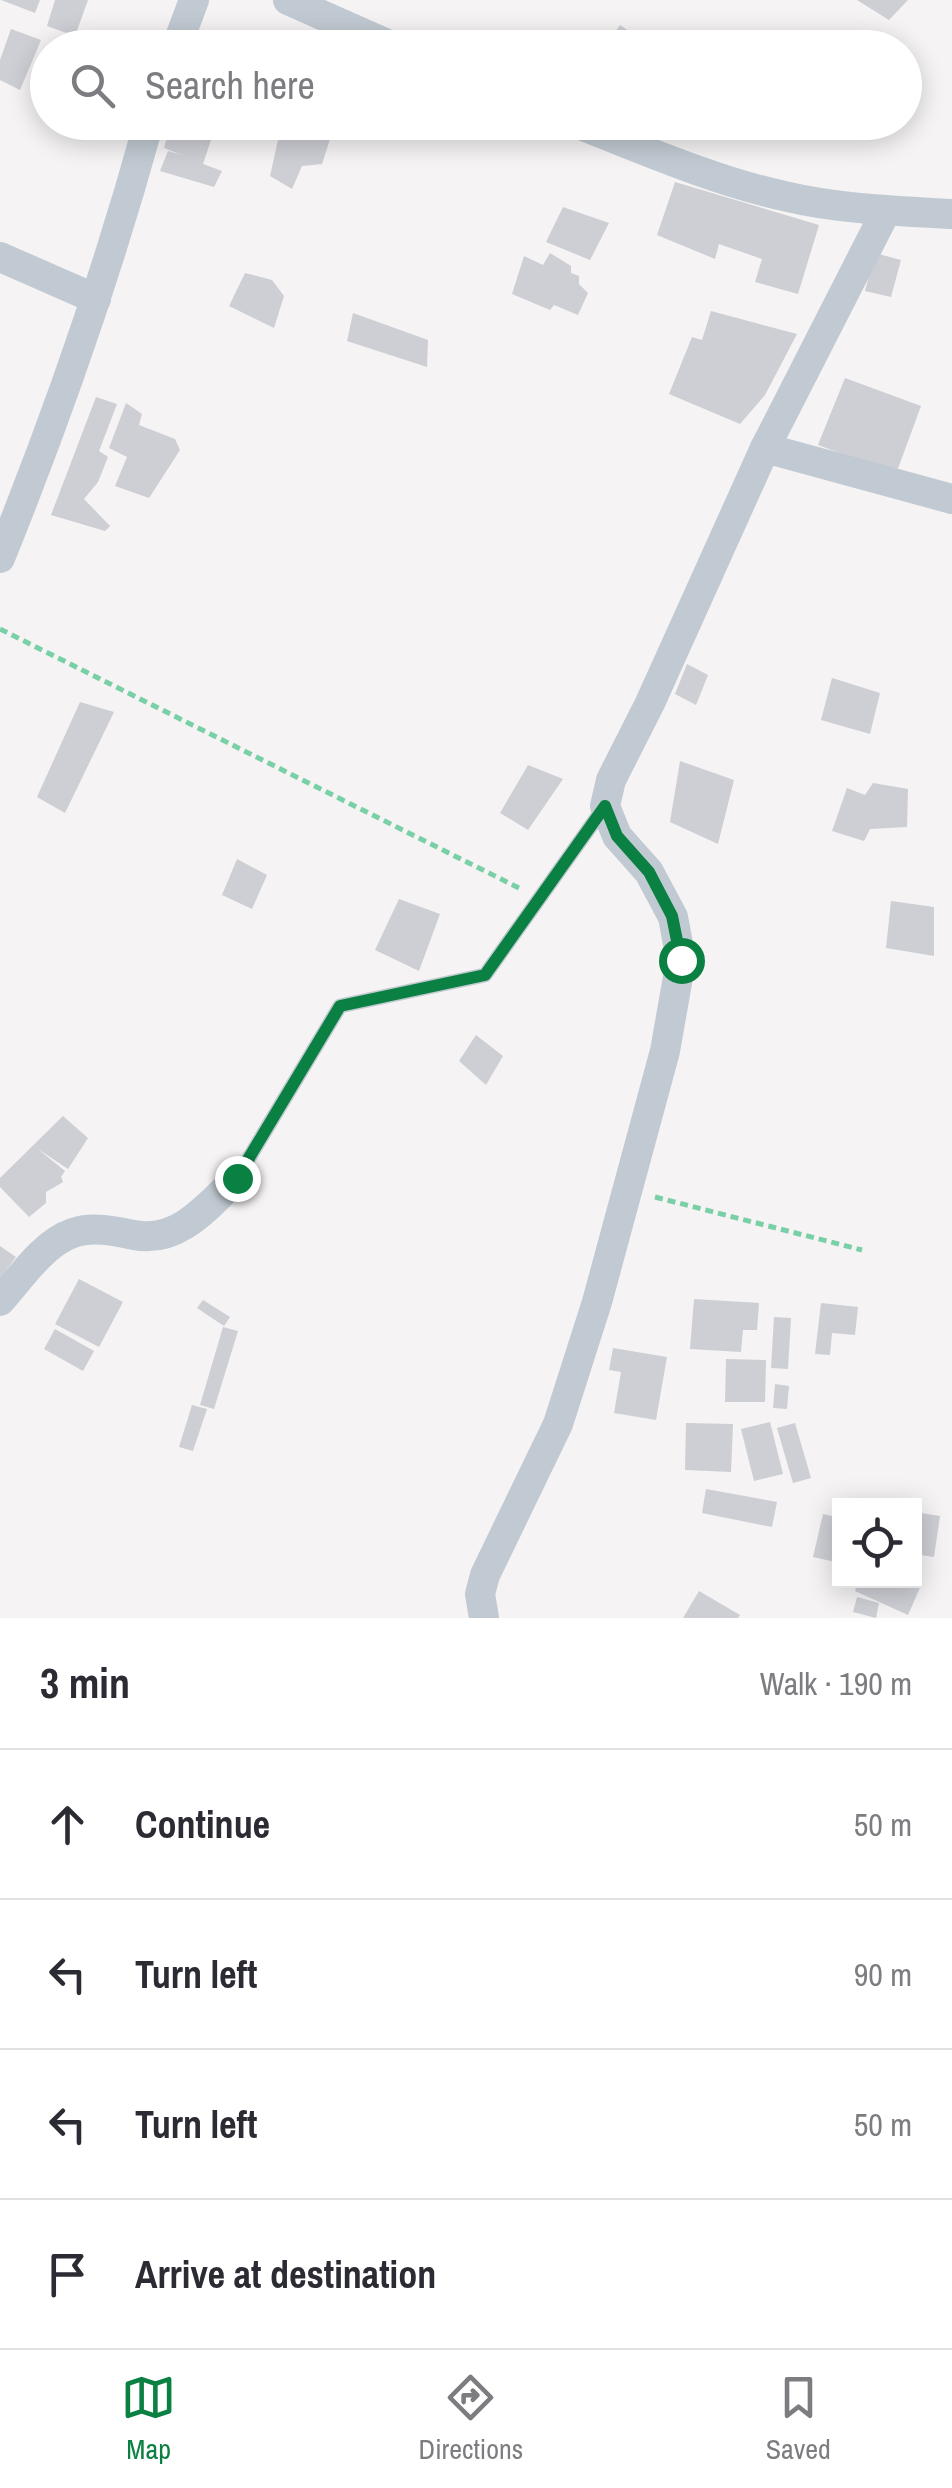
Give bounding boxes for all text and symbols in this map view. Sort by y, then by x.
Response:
search box [30,30,922,140]
icon: search [65,58,120,113]
text: Search here [145,60,315,111]
route start [659,938,705,984]
route end [215,1156,261,1202]
map controls [832,1498,922,1588]
button: locate [832,1498,922,1588]
text: 3 min [40,1655,130,1711]
text: Walk · 190 m [760,1662,912,1705]
icon: ahead [40,1797,95,1852]
text: Continue [135,1799,270,1850]
text: 50 m [854,1803,912,1846]
icon: left [40,1947,95,2002]
text: Turn left [135,1949,257,2000]
text: 90 m [854,1953,912,1996]
icon: left [40,2097,95,2152]
text: Turn left [135,2099,257,2150]
text: 50 m [854,2103,912,2146]
icon: arrive [40,2247,95,2302]
text: Arrive at destination [135,2249,436,2300]
tab: Map [121,2370,176,2468]
tab: Directions [419,2370,523,2468]
tab: Saved [766,2370,831,2468]

